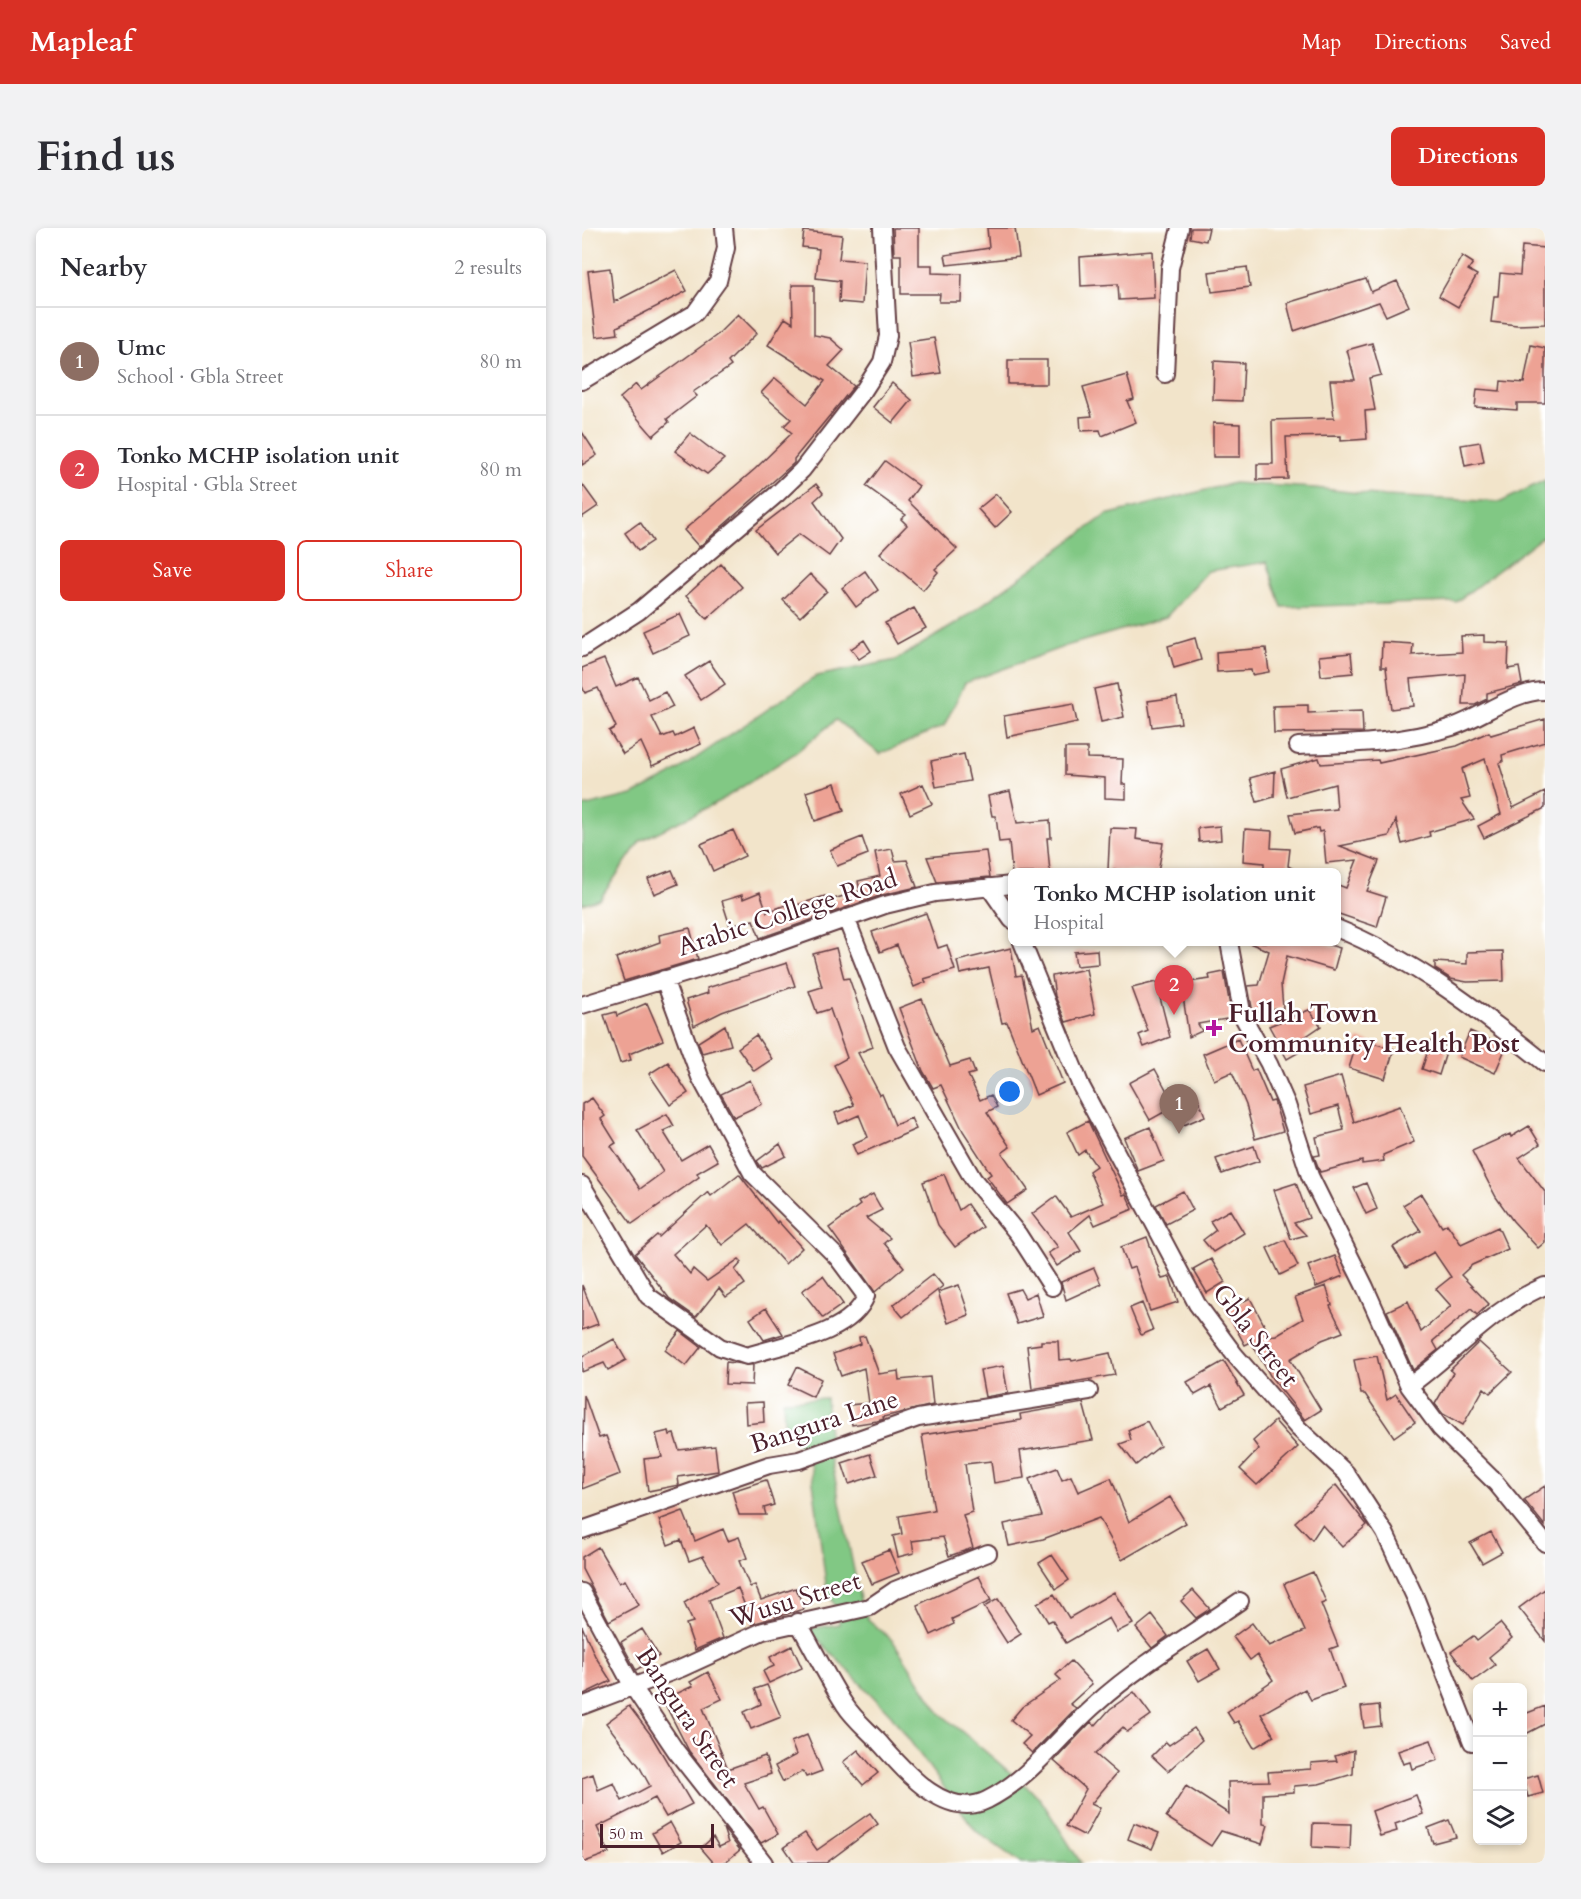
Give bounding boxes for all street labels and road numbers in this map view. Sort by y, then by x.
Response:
street label: Arabic College Road [673,860,902,964]
street label: Gbla Street [1204,1276,1307,1394]
street label: Bangura Lane [746,1381,903,1462]
street label: Wusu Street [724,1563,865,1636]
street label: Bangura Street [628,1640,748,1795]

